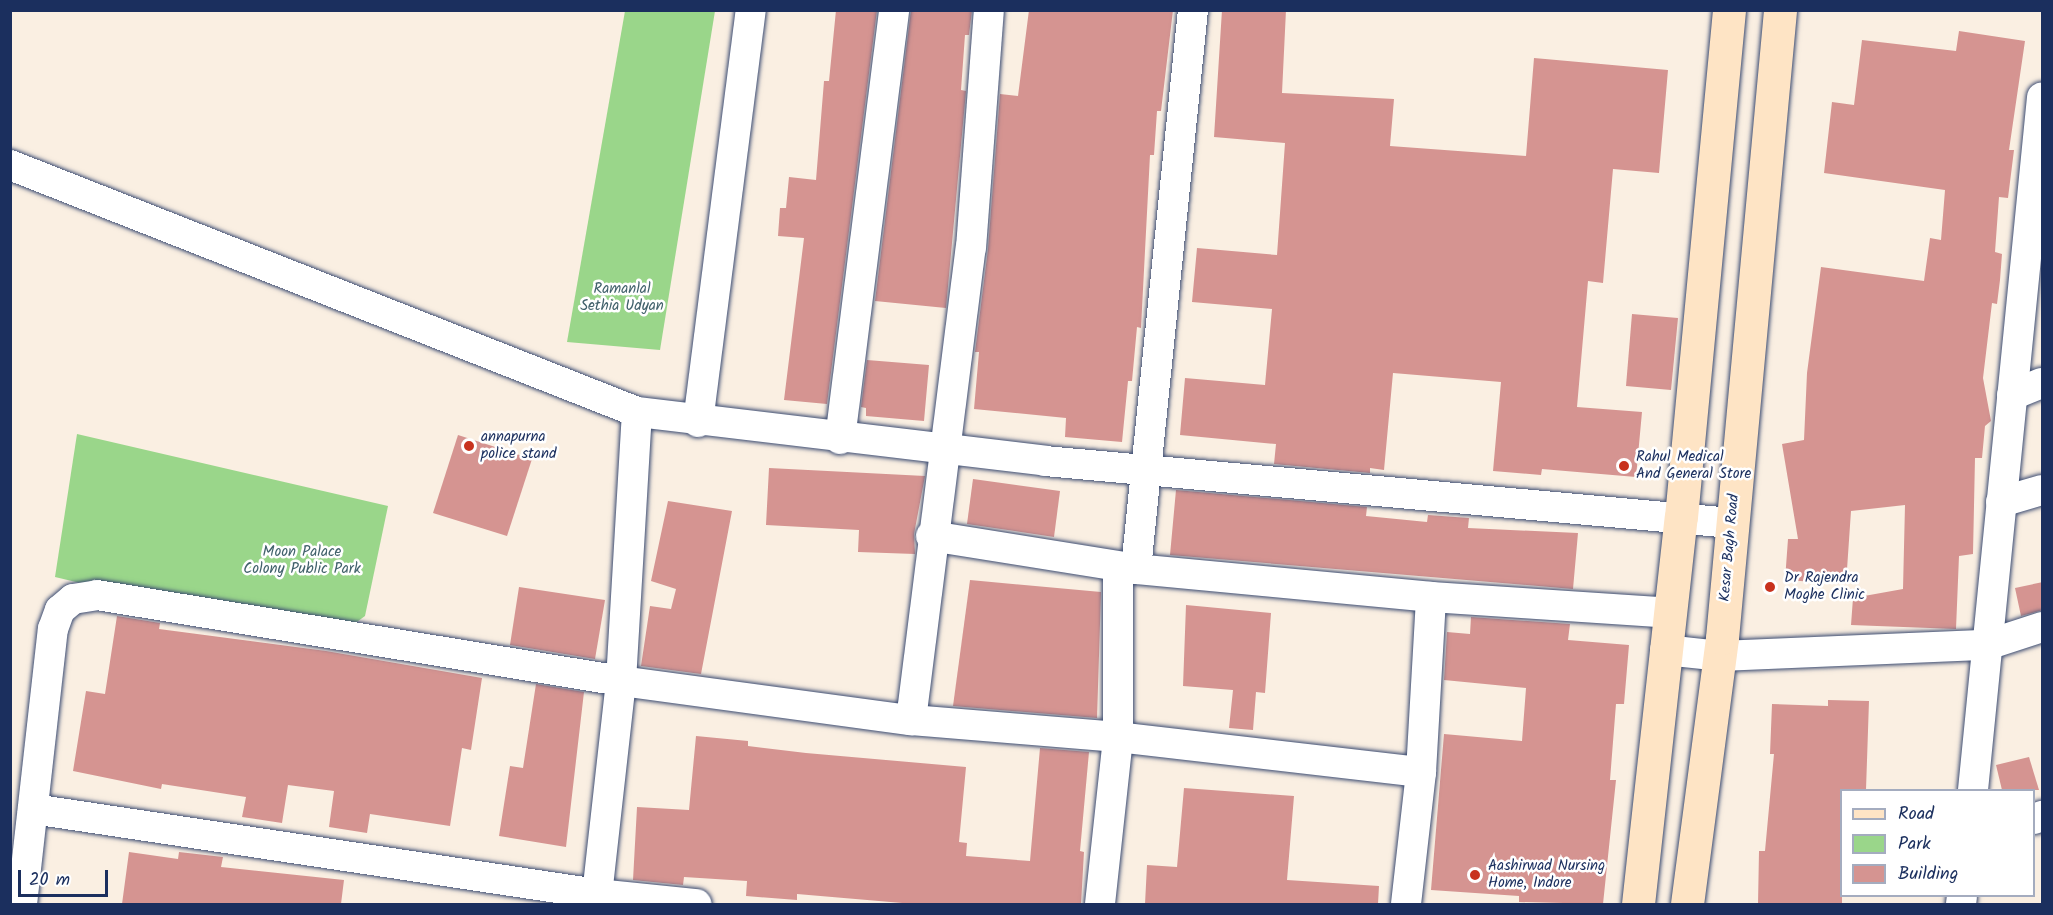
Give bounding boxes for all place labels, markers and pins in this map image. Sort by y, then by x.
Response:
place label: annapurna police stand [481,428,556,463]
marker: annapurna police stand [462,439,476,453]
place label: Rahul Medical And General Store [1636,448,1751,483]
marker: Rahul Medical And General Store [1617,459,1631,473]
place label: Dr Rajendra Moghe Clinic [1784,569,1865,604]
marker: Dr Rajendra Moghe Clinic [1761,578,1779,596]
place label: Aashirwad Nursing Home, Indore [1488,857,1605,892]
marker: Aashirwad Nursing Home, Indore [1466,866,1484,884]

